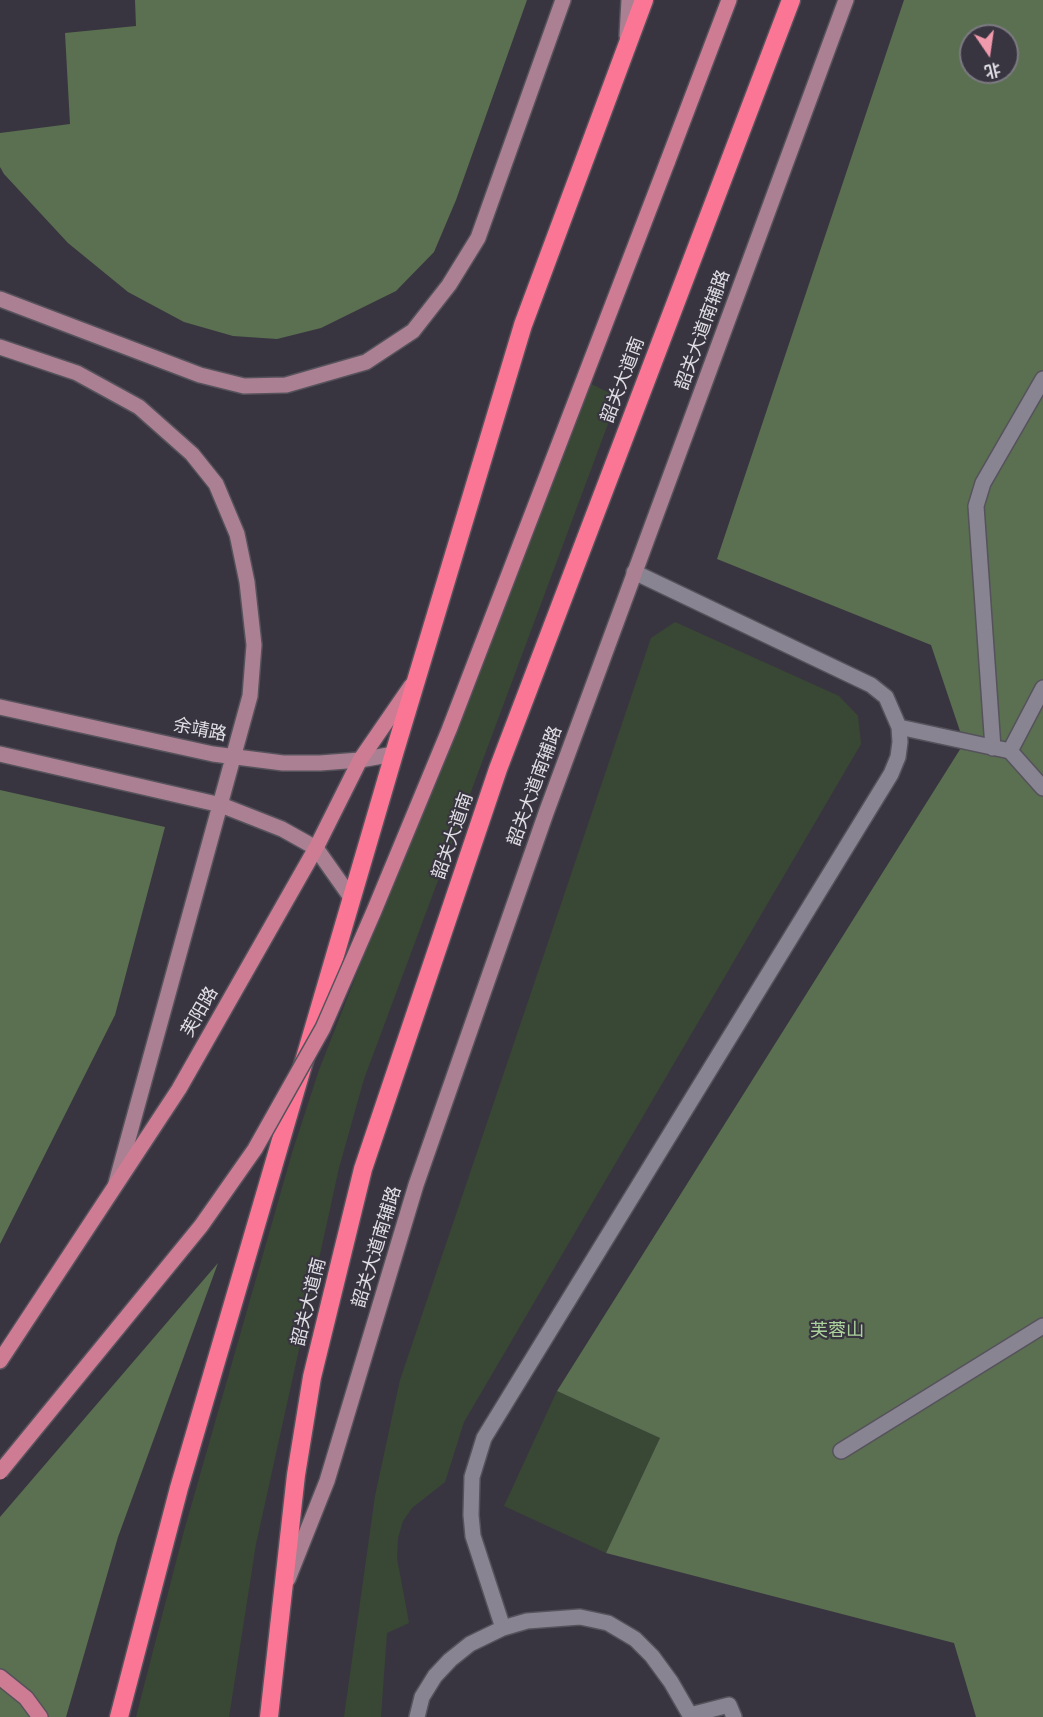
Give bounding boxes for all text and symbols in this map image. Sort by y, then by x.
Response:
north arrow [959,24,1019,84]
text: 北 [983,59,1003,81]
street label: 韶关大道南辅路 [671,267,735,393]
street label: 韶关大道南 [597,334,649,426]
street label: 余靖路 [171,714,229,746]
street label: 韶关大道南辅路 [503,723,567,849]
street label: 韶关大道南 [428,790,478,882]
street label: 芙阳路 [177,983,223,1041]
street label: 韶关大道南辅路 [348,1184,406,1310]
street label: 韶关大道南 [288,1256,330,1348]
park label: 芙蓉山 [810,1320,864,1342]

